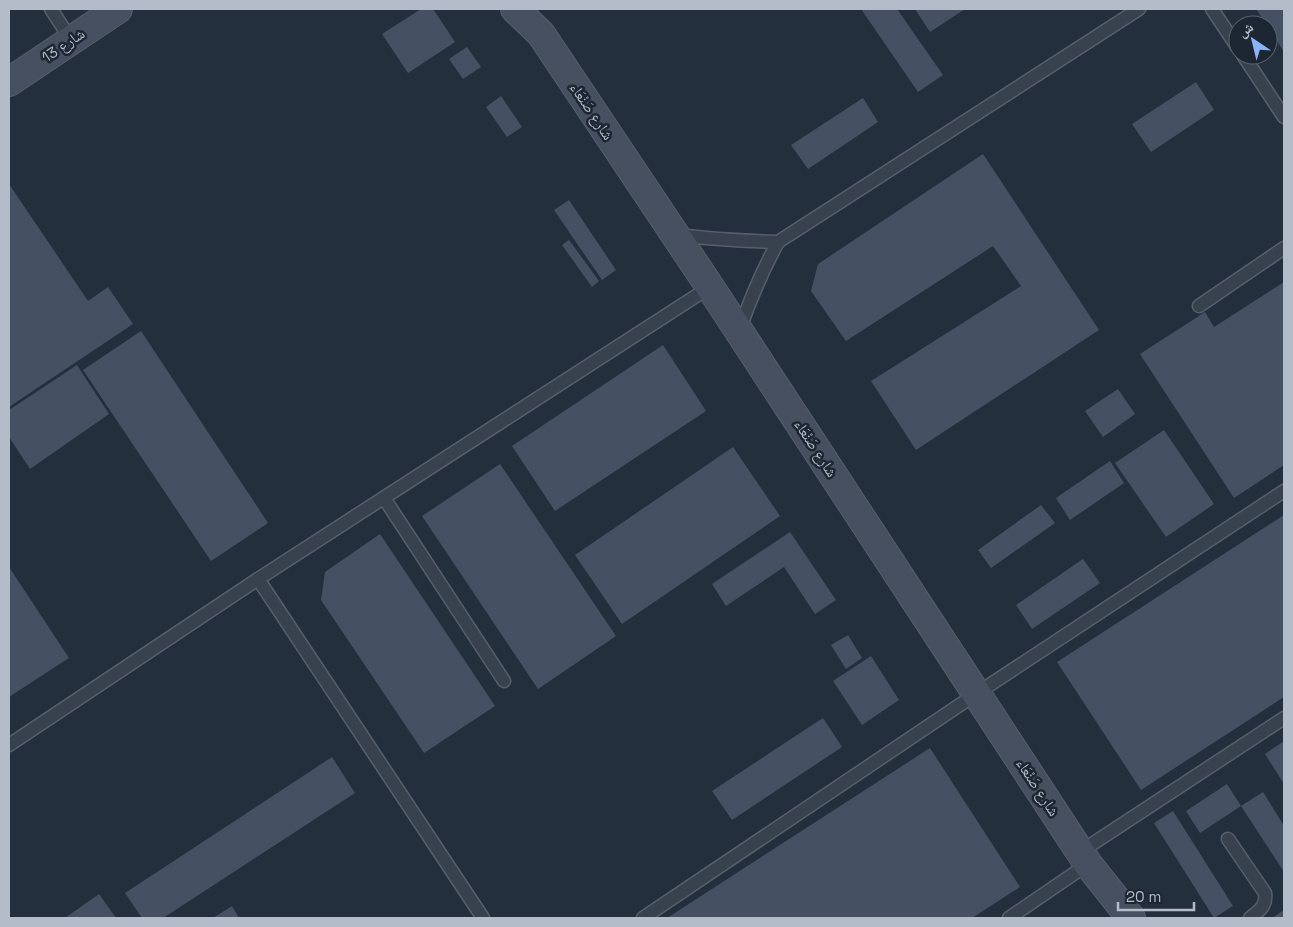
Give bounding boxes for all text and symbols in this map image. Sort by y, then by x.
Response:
north arrow [1228,15,1278,65]
text: ش [1234,18,1257,41]
street label: شارع 13 [38,24,89,67]
street label: شارع صَنْعَاء [565,79,618,144]
street label: شارع صَنْعَاء [789,416,842,481]
street label: شارع صَنْعَاء [1011,755,1064,820]
scale bar [1118,880,1194,912]
text: 20 m [1126,887,1161,906]

